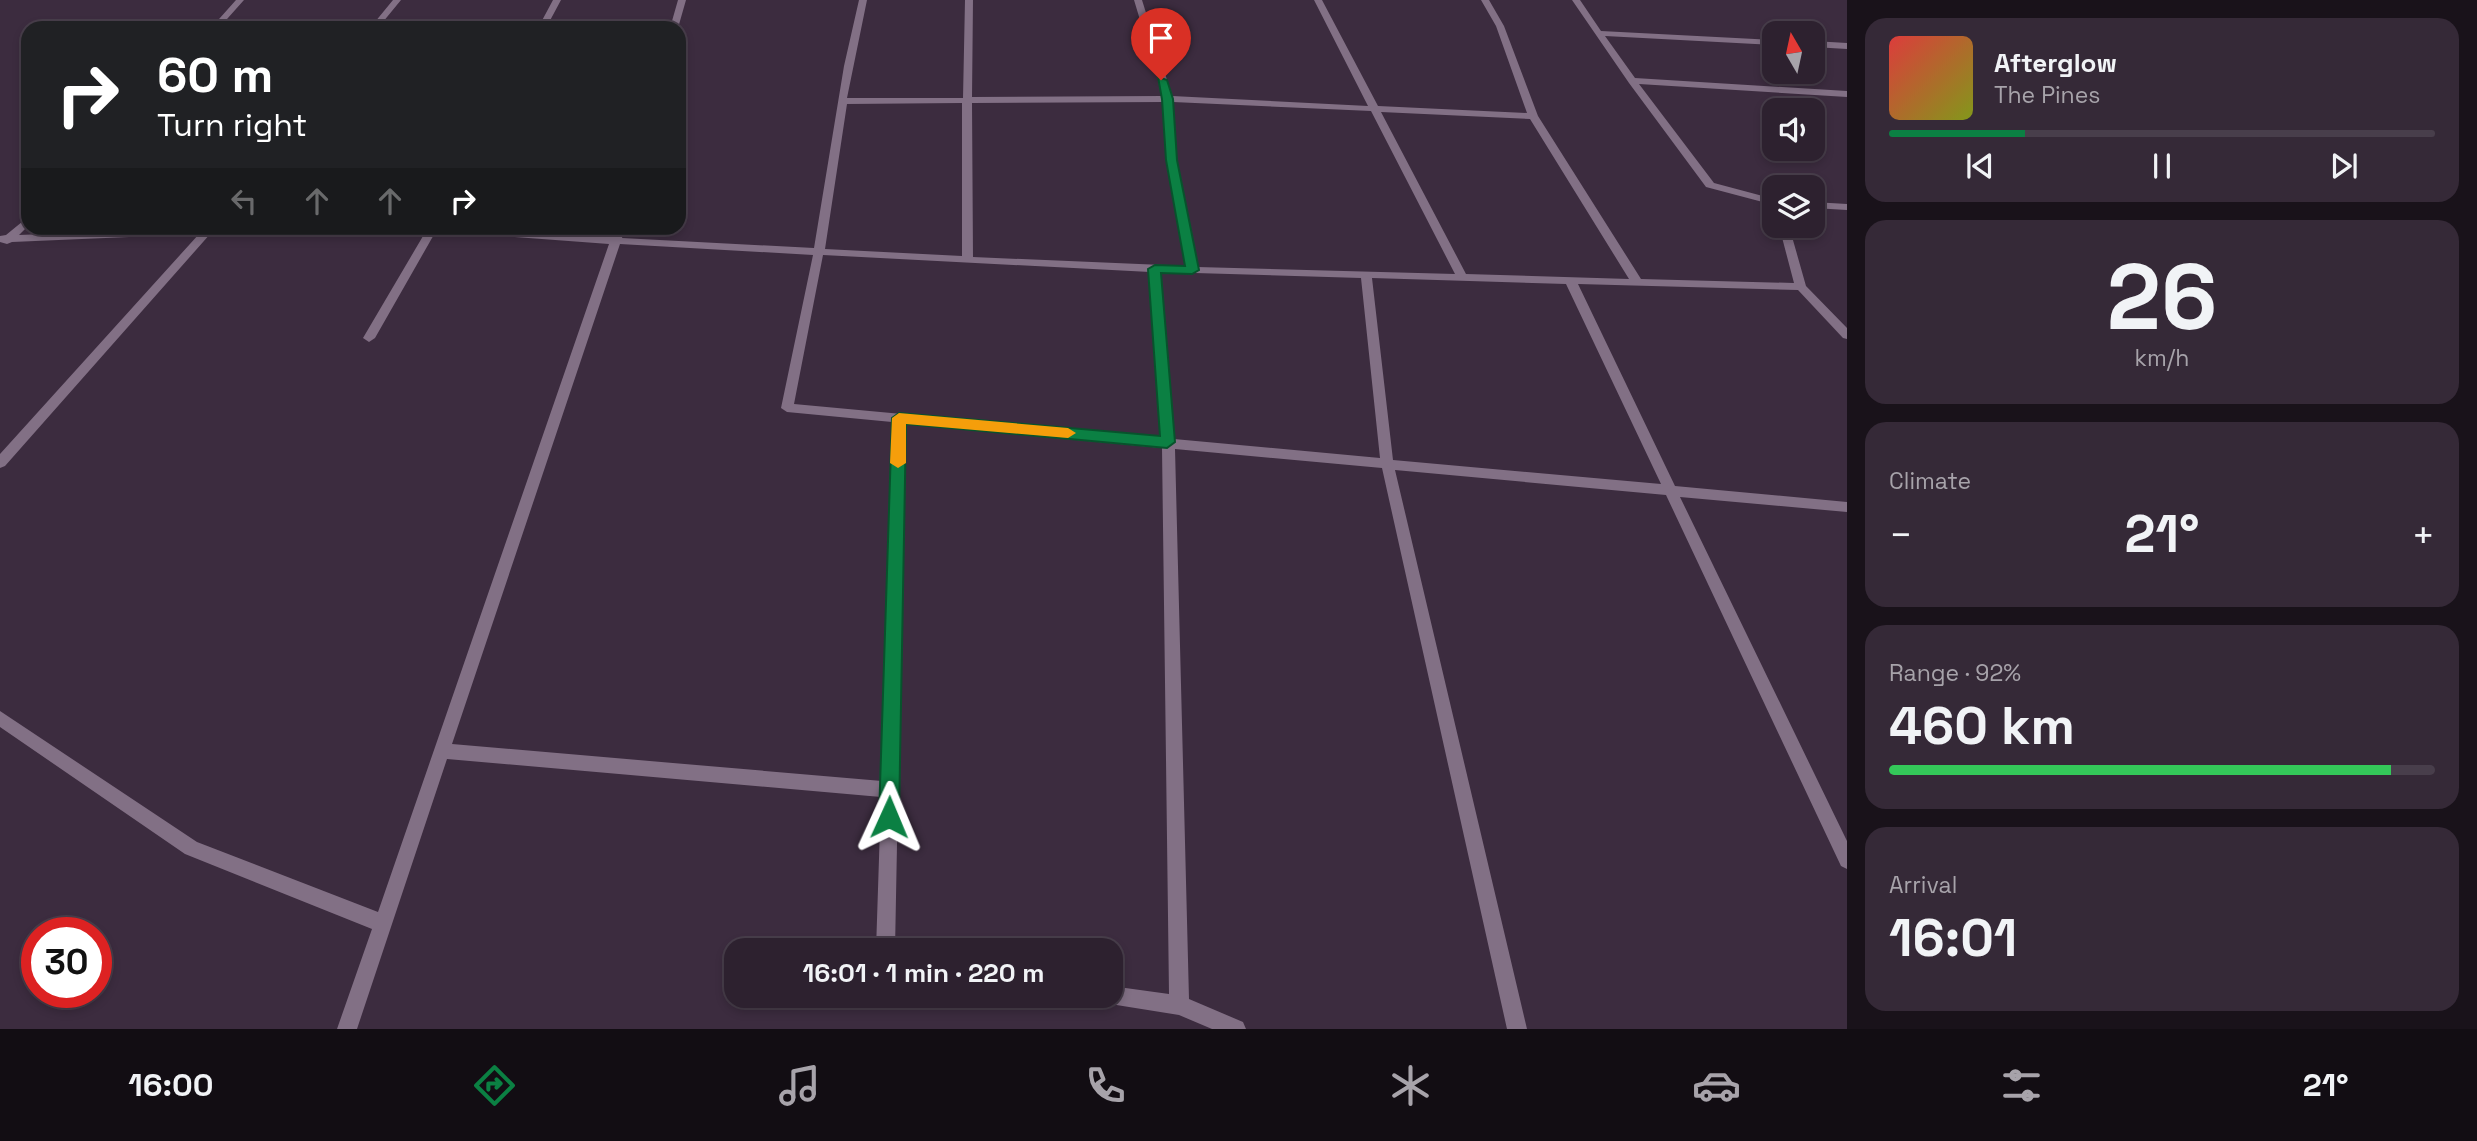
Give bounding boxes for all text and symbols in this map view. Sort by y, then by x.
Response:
pin [1131,8,1191,80]
icon: arrive [1142,19,1180,57]
north arrow [1762,21,1825,84]
map controls [1762,21,1825,238]
text: 60 m [157,44,273,106]
text: Afterglow [1994,46,2117,80]
icon: right [42,49,133,140]
text: The Pines [1994,80,2100,110]
button: sound [1762,98,1825,161]
text: Turn right [157,105,307,145]
icon: previous [1961,147,1999,185]
icon: pause [2143,147,2181,185]
icon: next [2325,147,2363,185]
button: layers [1762,175,1825,238]
icon: left [225,182,263,220]
icon: ahead [298,182,336,220]
icon: ahead [371,182,409,220]
icon: right [444,182,482,220]
text: 26 [2107,239,2217,356]
text: km/h [2135,343,2189,373]
text: Climate [1889,466,1971,496]
text: 21° [2125,501,2199,567]
text: − [1889,511,1913,559]
text: + [2411,511,2435,559]
text: Range · 92% [1889,658,2021,688]
text: 460 km [1889,693,2075,759]
position arrow [852,780,926,854]
text: Arrival [1889,870,1957,900]
text: 16:01 [1889,905,2017,971]
speed limit sign: 30 [21,917,112,1008]
text: 16:01 · 1 min · 220 m [803,956,1044,990]
icon: directions [470,1061,519,1110]
icon: music [775,1061,824,1110]
icon: phone [1081,1061,1130,1110]
icon: climate [1386,1061,1435,1110]
icon: car [1692,1061,1741,1110]
icon: filters [1997,1061,2046,1110]
text: 16:00 [128,1065,213,1105]
text: 21° [2303,1065,2349,1105]

